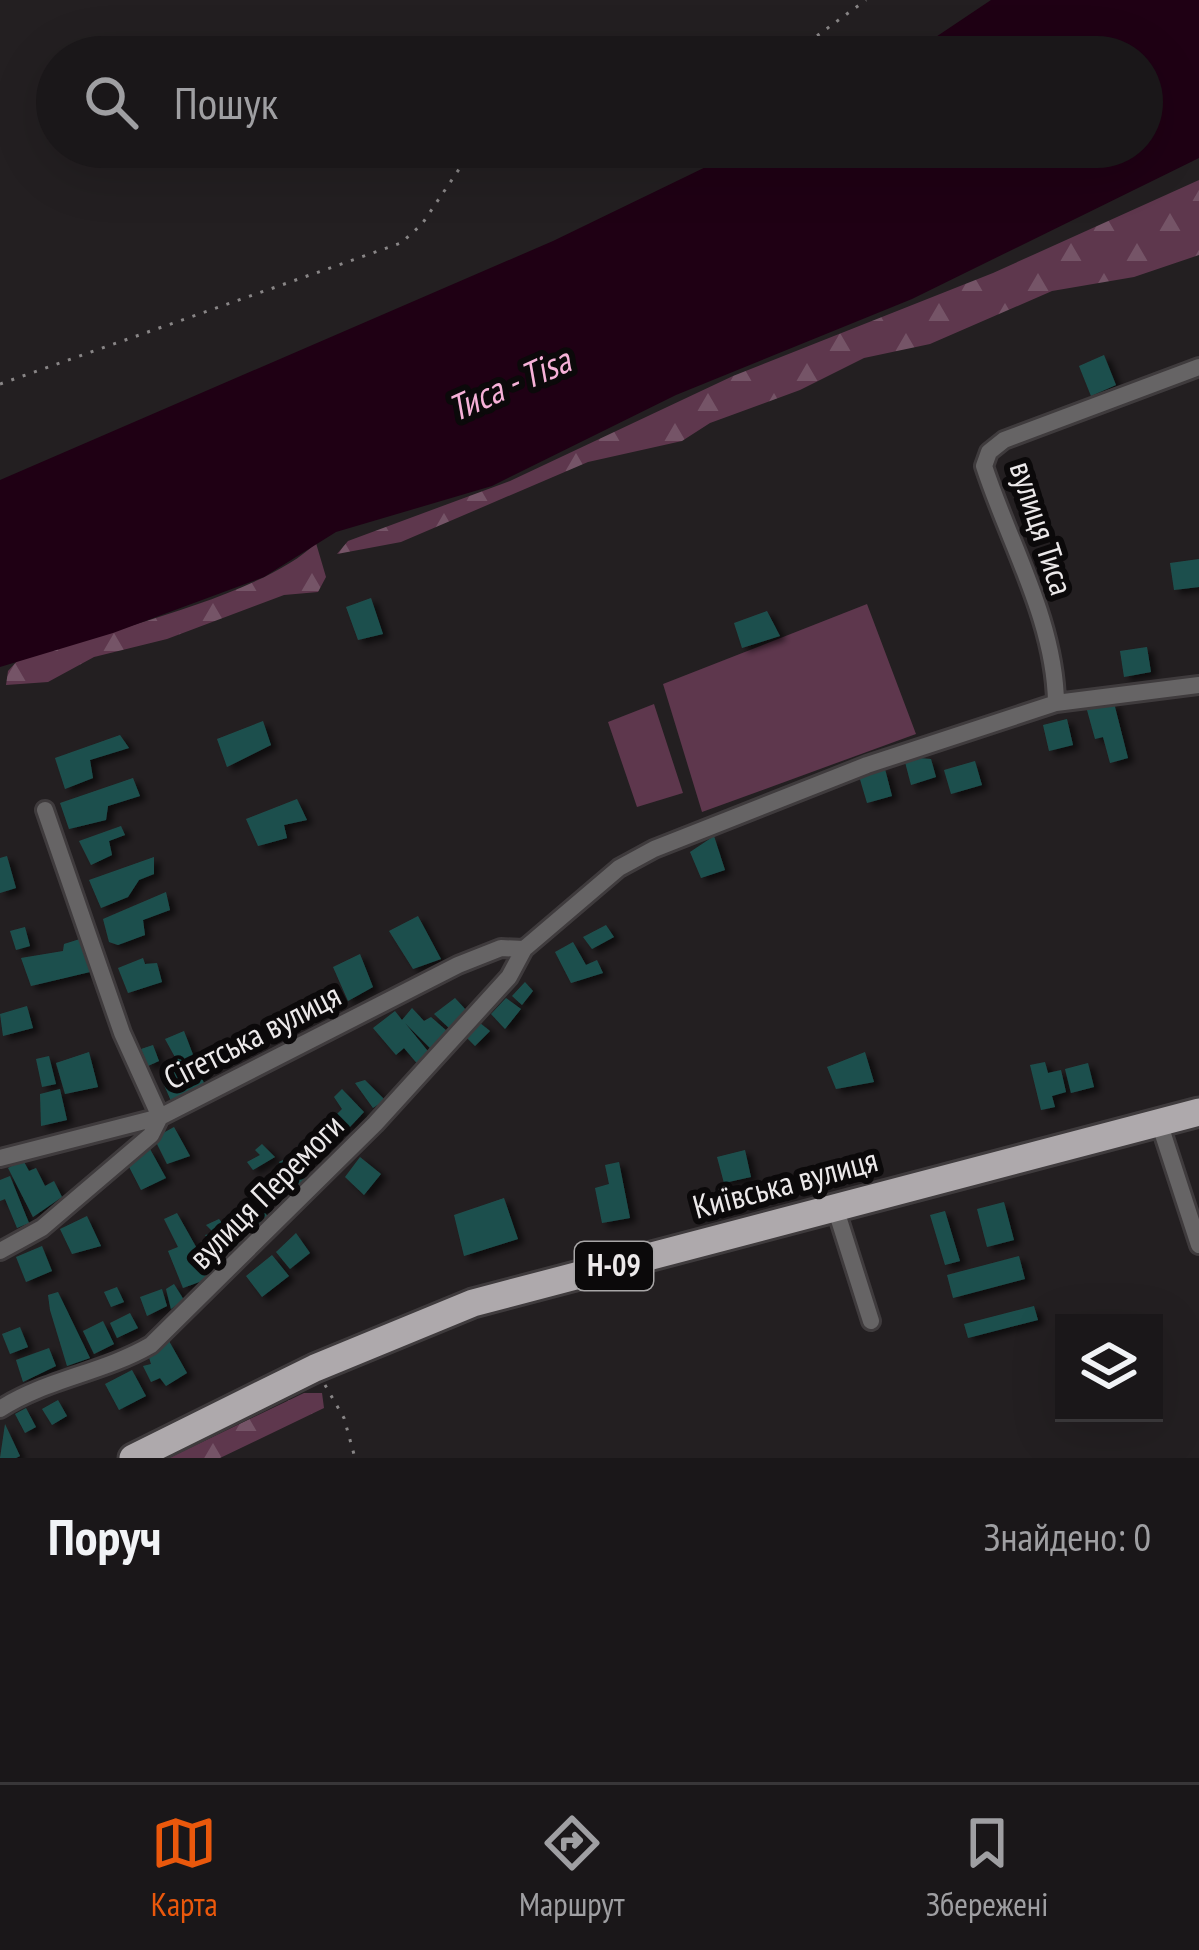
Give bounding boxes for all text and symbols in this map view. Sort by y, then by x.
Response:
search box [36,36,1163,168]
icon: search [78,69,144,135]
text: Пошук [174,73,278,131]
water label: Тиса - Tisa [440,335,579,431]
street label: вулиця Тиса [1001,456,1084,600]
street label: Сігетська вулиця [156,973,348,1099]
street label: вулиця Перемоги [179,1104,352,1277]
street label: Київська вулиця [688,1137,882,1228]
road number: Н-09 [575,1242,653,1290]
map controls [1055,1314,1163,1422]
button: layers [1055,1314,1163,1422]
text: Поруч [48,1503,161,1569]
text: Знайдено: 0 [984,1511,1151,1562]
tab: Карта [151,1810,218,1925]
tab: Маршрут [519,1810,624,1925]
tab: Збережені [926,1810,1048,1925]

